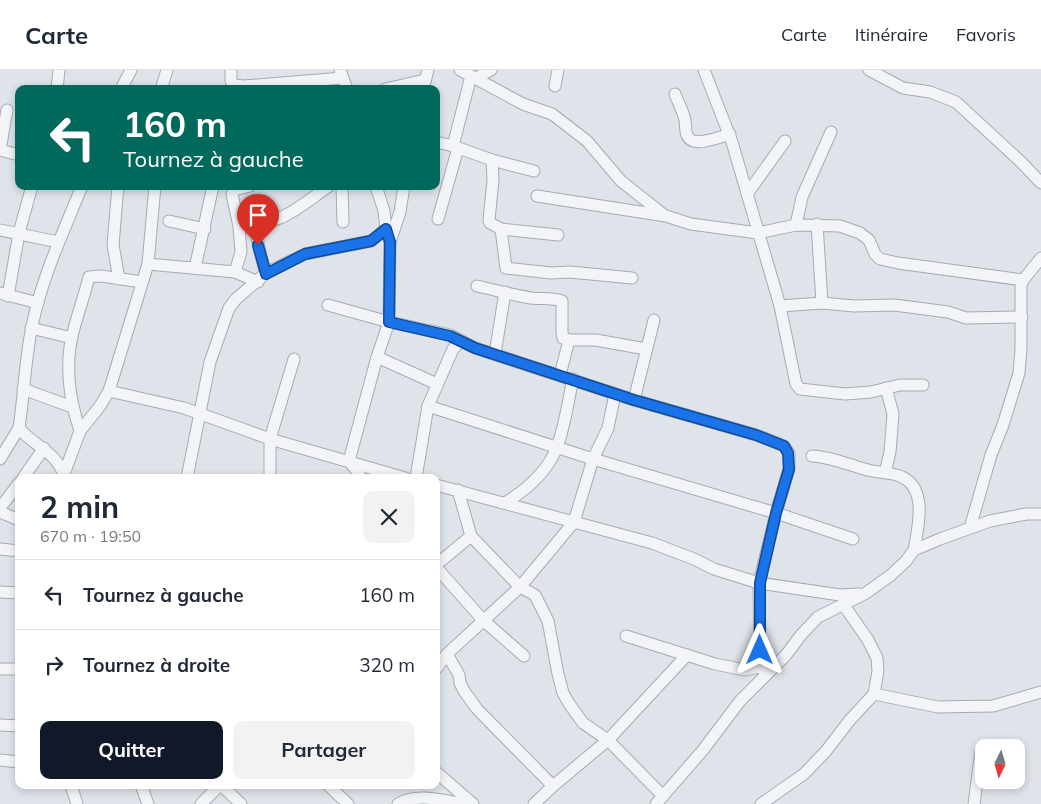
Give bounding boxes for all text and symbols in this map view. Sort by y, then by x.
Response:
text: Carte [25,20,88,50]
text: Carte [781,23,827,46]
text: Itinéraire [855,23,928,46]
text: Favoris [956,23,1016,46]
text: 160 m [123,102,227,146]
icon: left [40,105,105,170]
text: Tournez à gauche [123,145,304,173]
pin [237,194,279,245]
icon: arrive [244,201,272,229]
text: 2 min [40,488,119,526]
button: close [363,491,415,543]
text: 670 m · 19:50 [40,526,141,546]
icon: left [40,581,68,609]
text: Tournez à gauche [83,583,244,607]
text: 160 m [359,583,415,607]
position arrow [733,623,785,675]
icon: right [40,651,68,679]
text: Tournez à droite [83,653,230,677]
text: 320 m [359,653,415,677]
button: Quitter [40,721,223,779]
button: Partager [233,721,415,779]
north arrow [975,739,1025,789]
map controls [975,739,1025,789]

